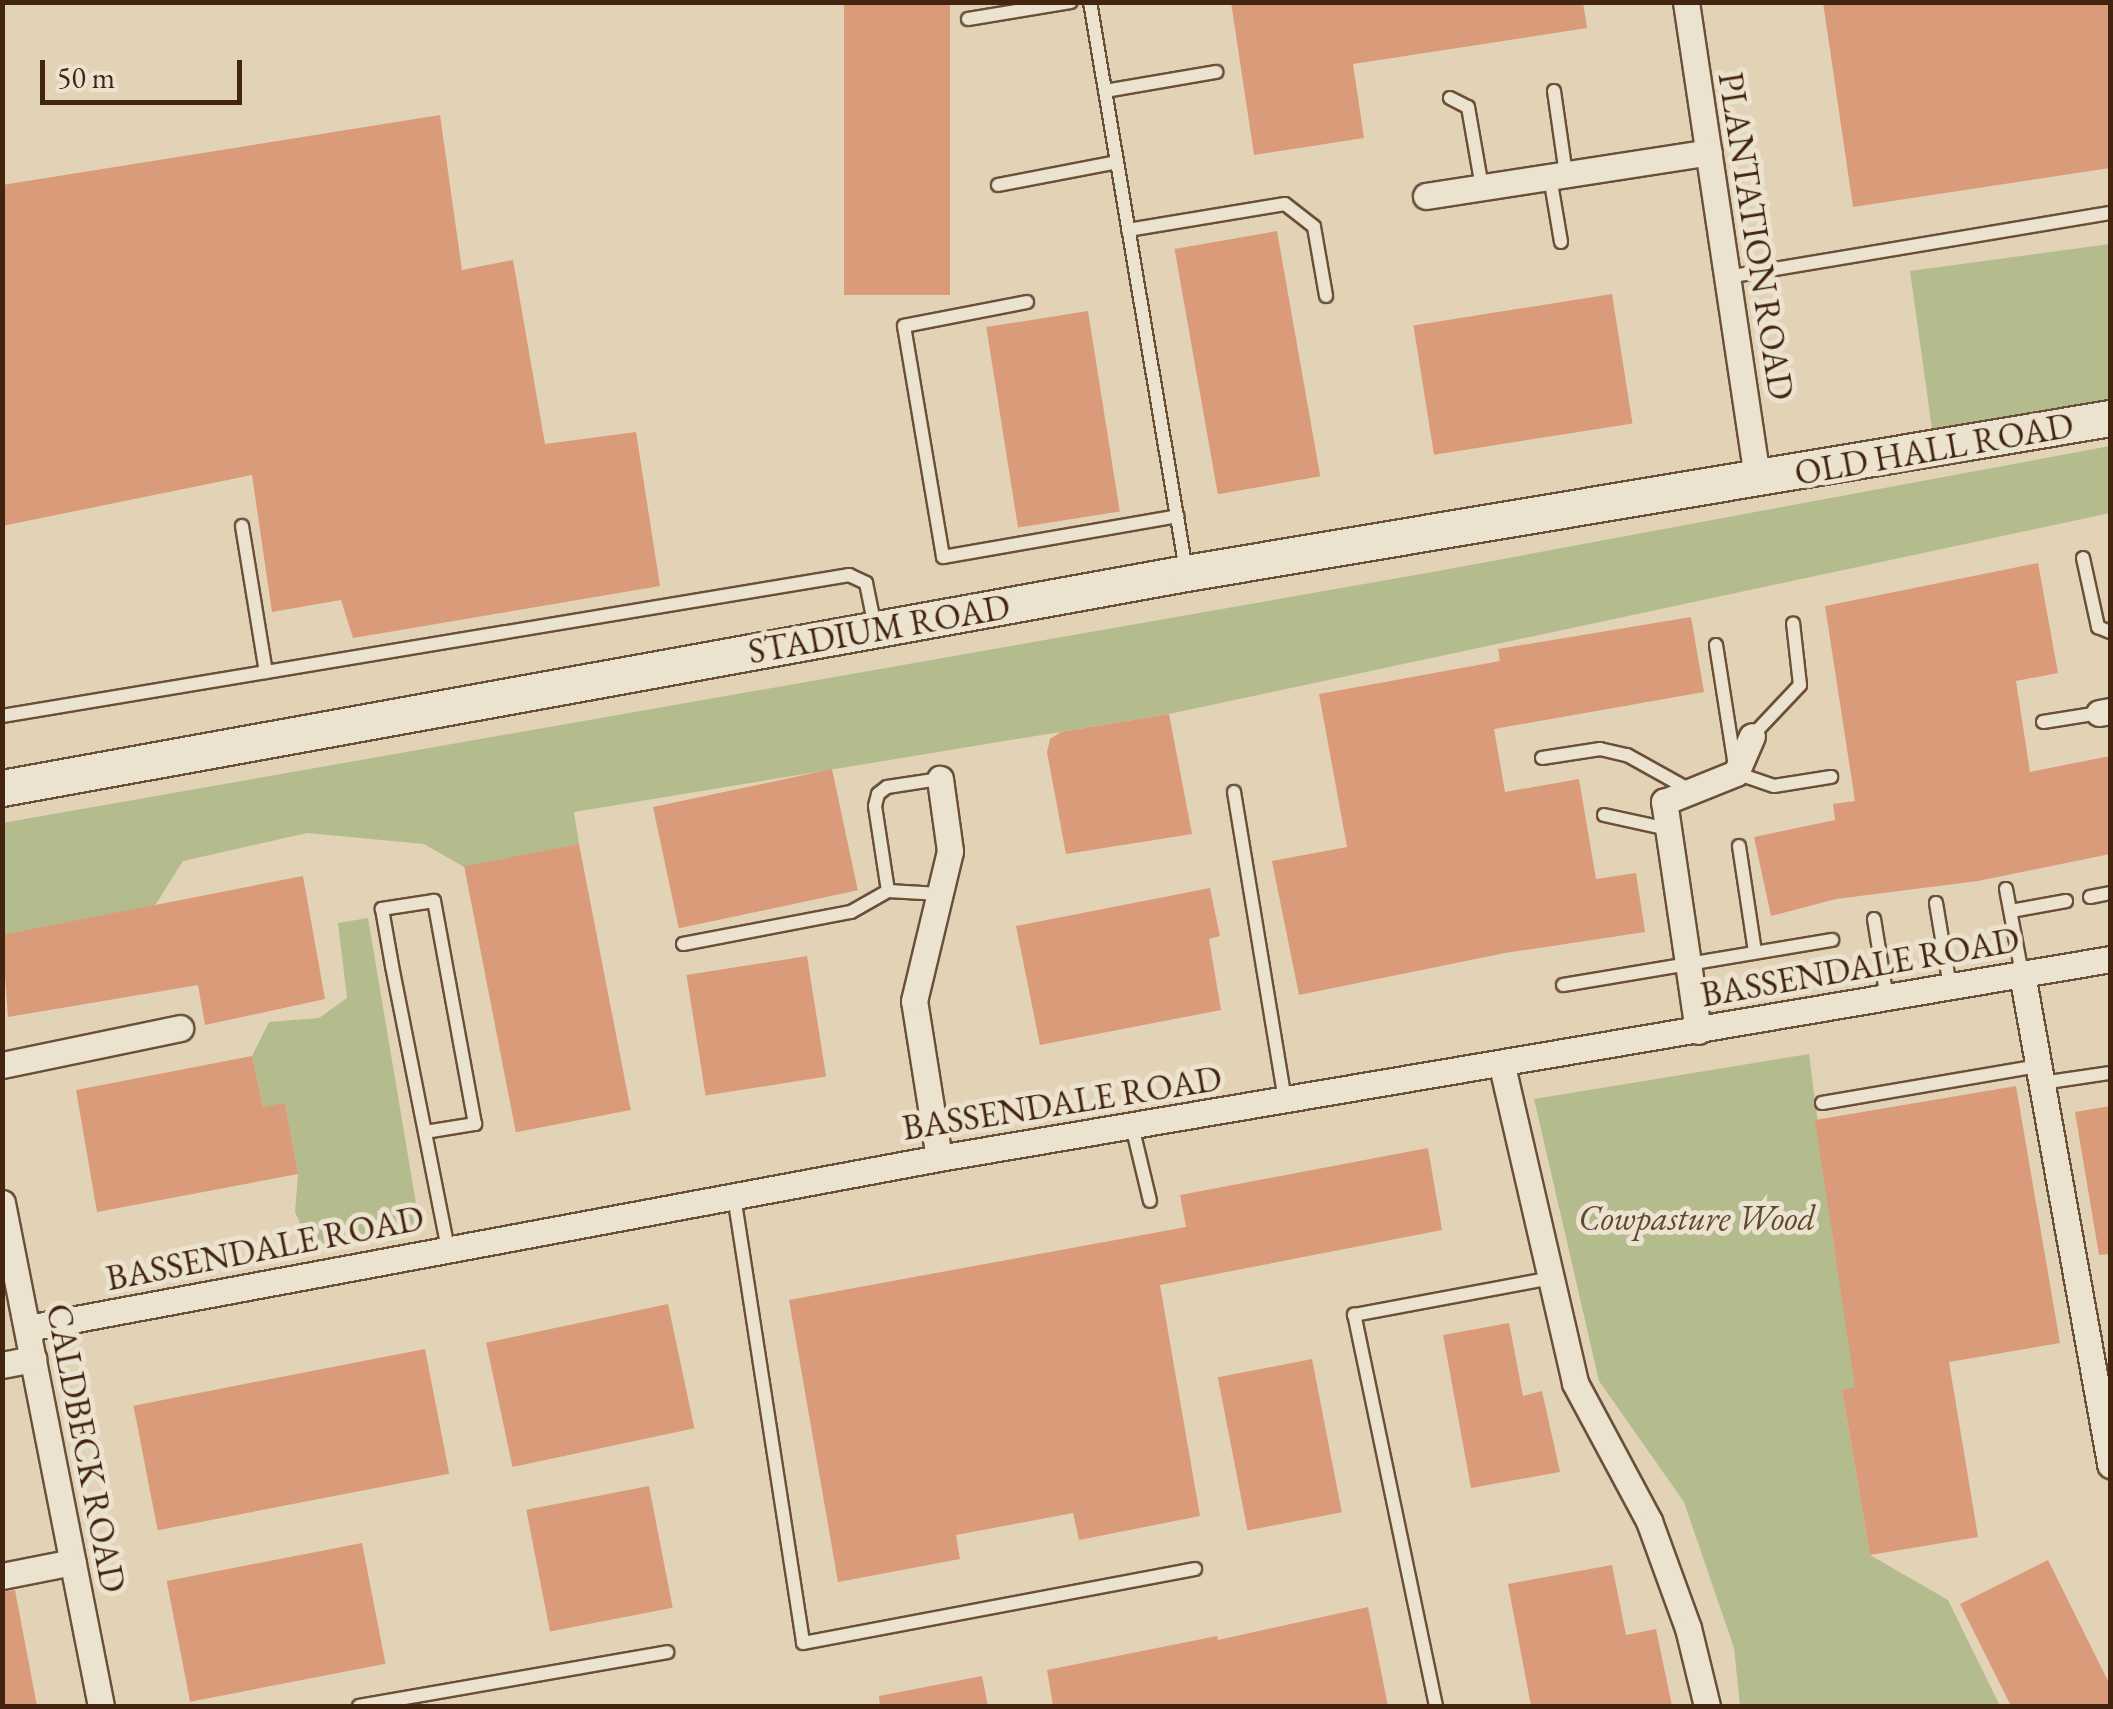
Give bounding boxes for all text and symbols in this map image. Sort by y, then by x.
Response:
scale bar [45,40,248,102]
text: 50 m [57,58,115,97]
street label: PLANTATION ROAD [1709,69,1803,403]
street label: OLD HALL ROAD [1791,404,2077,494]
street label: STADIUM ROAD [745,585,1013,673]
street label: BASSENDALE ROAD [1697,918,2023,1016]
street label: BASSENDALE ROAD [899,1057,1225,1149]
street label: BASSENDALE ROAD [103,1197,427,1299]
park label: Cowpasture Wood [1578,1197,1816,1239]
street label: CALDBECK ROAD [37,1300,135,1596]

